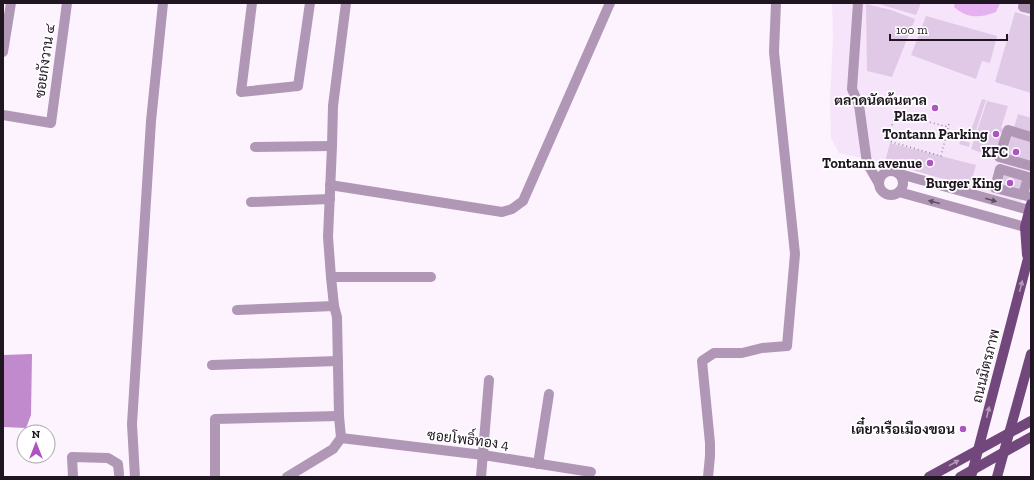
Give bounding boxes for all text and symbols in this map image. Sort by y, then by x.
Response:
scale bar [890,16,1007,42]
street label: ซอยกังวาน ๔ [31,22,59,99]
text: 100 m [896,23,928,37]
place label: ตลาดนัดต้นตาล Plaza [834,92,927,125]
marker: ตลาดนัดต้นตาล Plaza [930,103,940,113]
place label: Tontann Parking [882,126,988,143]
marker: Tontann Parking [991,129,1001,139]
place label: KFC [982,144,1008,161]
marker: KFC [1011,147,1021,157]
place label: Tontann avenue [822,155,922,172]
marker: Tontann avenue [925,158,935,168]
place label: Burger King [926,175,1002,192]
marker: Burger King [1005,178,1015,188]
one-way arrow [986,197,998,203]
one-way arrow [928,199,940,205]
one-way arrow [1018,280,1024,292]
street label: ถนนมิตรภาพ [969,327,1003,405]
one-way arrow [985,406,991,418]
place label: เตี๋ยวเรือเมืองขอน [851,416,955,438]
street label: ซอยโพธิ์ทอง 4 [426,422,511,454]
north arrow [16,424,56,464]
marker: เตี๋ยวเรือเมืองขอน [958,424,968,434]
text: N [32,428,41,441]
one-way arrow [948,460,960,467]

